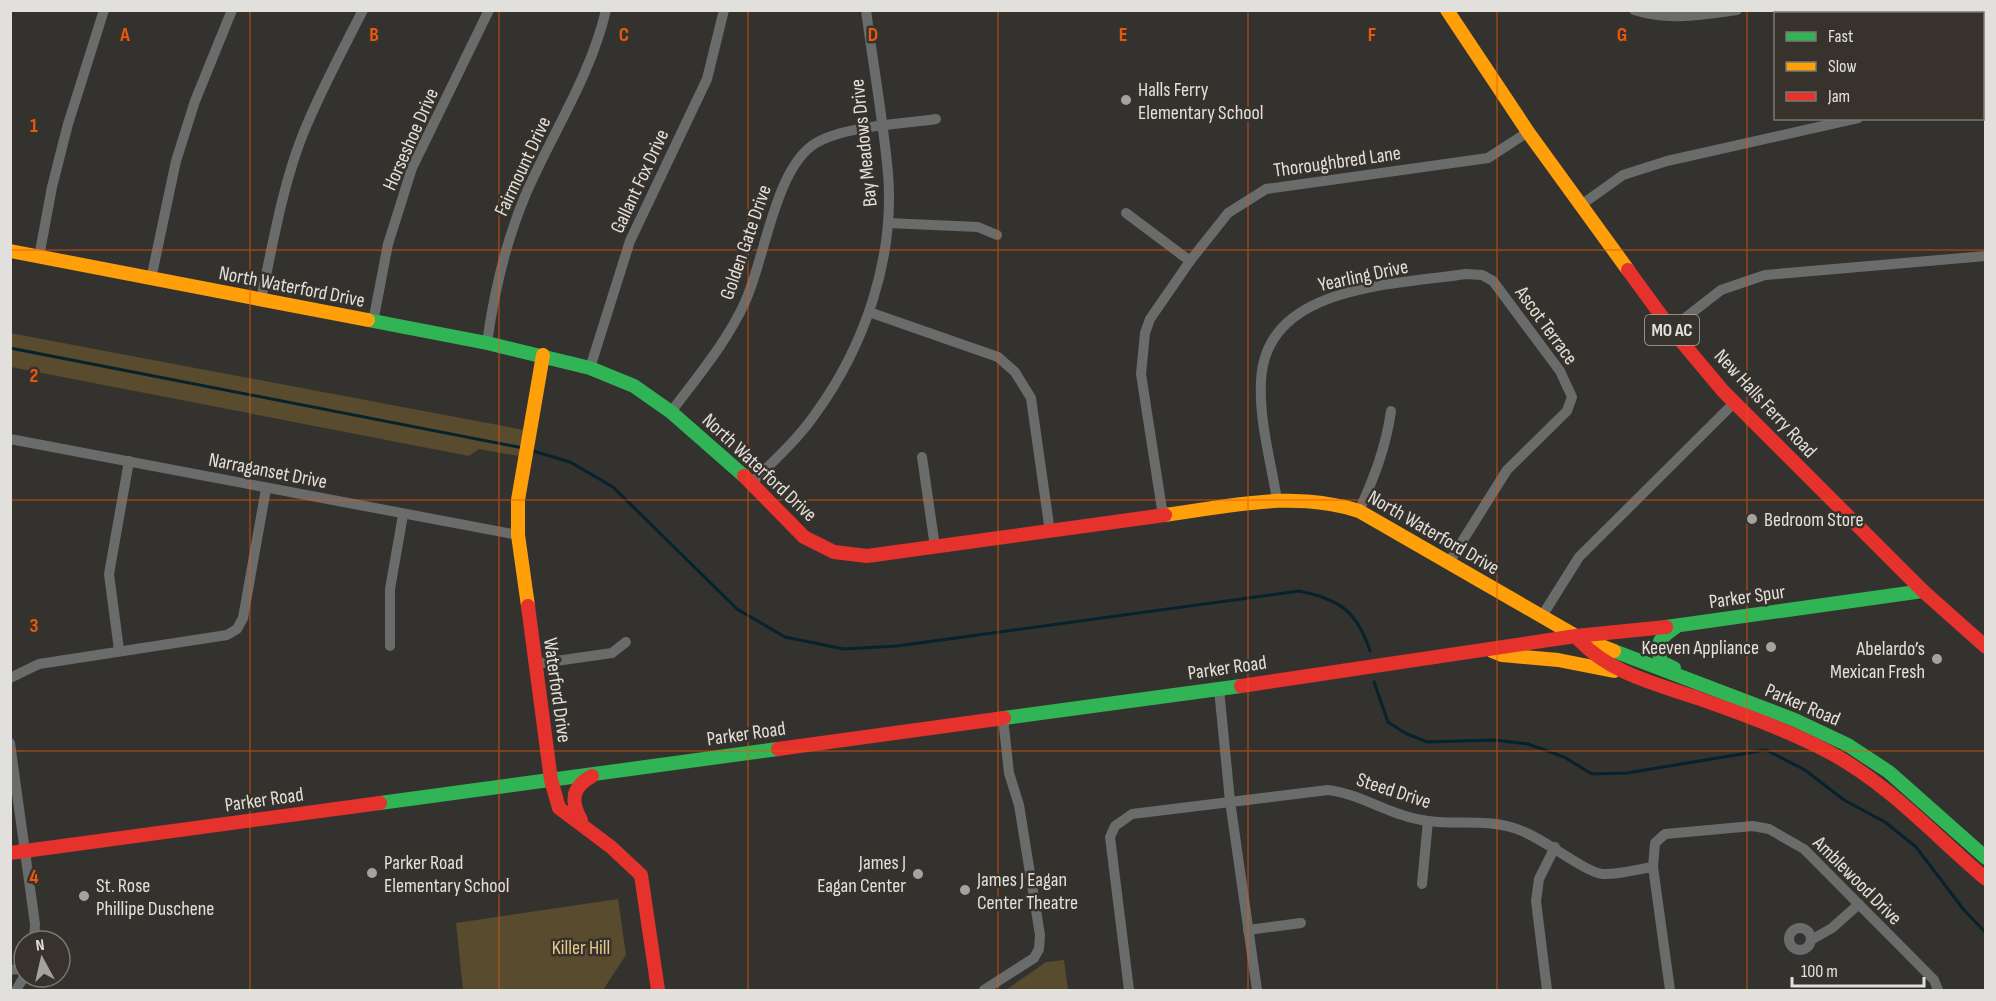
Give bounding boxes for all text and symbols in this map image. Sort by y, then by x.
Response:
legend [1774,12,1984,120]
text: A [119,23,130,47]
text: B [369,23,379,47]
text: C [619,23,629,47]
text: D [868,23,878,47]
text: E [1119,23,1127,47]
text: F [1368,23,1376,47]
text: G [1617,23,1627,47]
text: Fast [1828,26,1854,47]
text: Slow [1828,56,1857,77]
street label: Bay Meadows Drive [845,78,883,208]
place label: Halls Ferry Elementary School [1138,78,1264,125]
street label: Horseshoe Drive [378,85,444,194]
text: Jam [1827,86,1850,107]
marker: Halls Ferry Elementary School [1119,93,1133,107]
street label: Fairmount Drive [489,113,556,220]
text: 1 [30,114,38,138]
street label: Gallant Fox Drive [605,126,674,237]
street label: Thoroughbred Lane [1272,141,1402,183]
street label: Golden Gate Drive [715,182,777,303]
street label: Yearling Drive [1316,255,1410,297]
street label: North Waterford Drive [217,261,367,313]
street label: Ascot Terrace [1509,281,1583,369]
road number: MO AC [1645,315,1699,345]
street label: New Halls Ferry Road [1709,345,1822,463]
text: 2 [30,364,38,388]
street label: North Waterford Drive [697,408,822,527]
street label: Narraganset Drive [207,448,329,494]
street label: North Waterford Drive [1363,485,1504,580]
place label: Bedroom Store [1764,508,1864,532]
marker: Bedroom Store [1745,512,1759,526]
street label: Parker Spur [1707,580,1787,614]
text: 3 [30,614,39,638]
street label: Waterford Drive [538,636,576,744]
place label: Keeven Appliance [1641,636,1759,660]
place label: Abelardo’s Mexican Fresh [1830,637,1925,684]
marker: Keeven Appliance [1764,640,1778,654]
street label: Parker Road [1186,651,1268,685]
marker: Abelardo’s Mexican Fresh [1930,652,1944,666]
street label: Parker Road [1761,678,1844,731]
street label: Parker Road [705,717,787,751]
street label: Steed Drive [1353,768,1434,814]
street label: Parker Road [223,783,305,817]
street label: Amblewood Drive [1807,831,1907,930]
place label: Parker Road Elementary School [384,851,510,898]
place label: James J Eagan Center [817,851,906,898]
text: 4 [29,865,39,889]
marker: Parker Road Elementary School [365,866,379,880]
marker: James J Eagan Center [911,867,925,881]
place label: James J Eagan Center Theatre [976,868,1078,915]
place label: St. Rose Phillipe Duschene [96,874,214,921]
marker: James J Eagan Center Theatre [958,883,972,897]
marker: St. Rose Phillipe Duschene [77,889,91,903]
north arrow [12,929,72,989]
text: N [35,936,46,956]
park label: Killer Hill [552,936,610,960]
scale bar [1792,950,1924,988]
text: 100 m [1801,961,1838,982]

